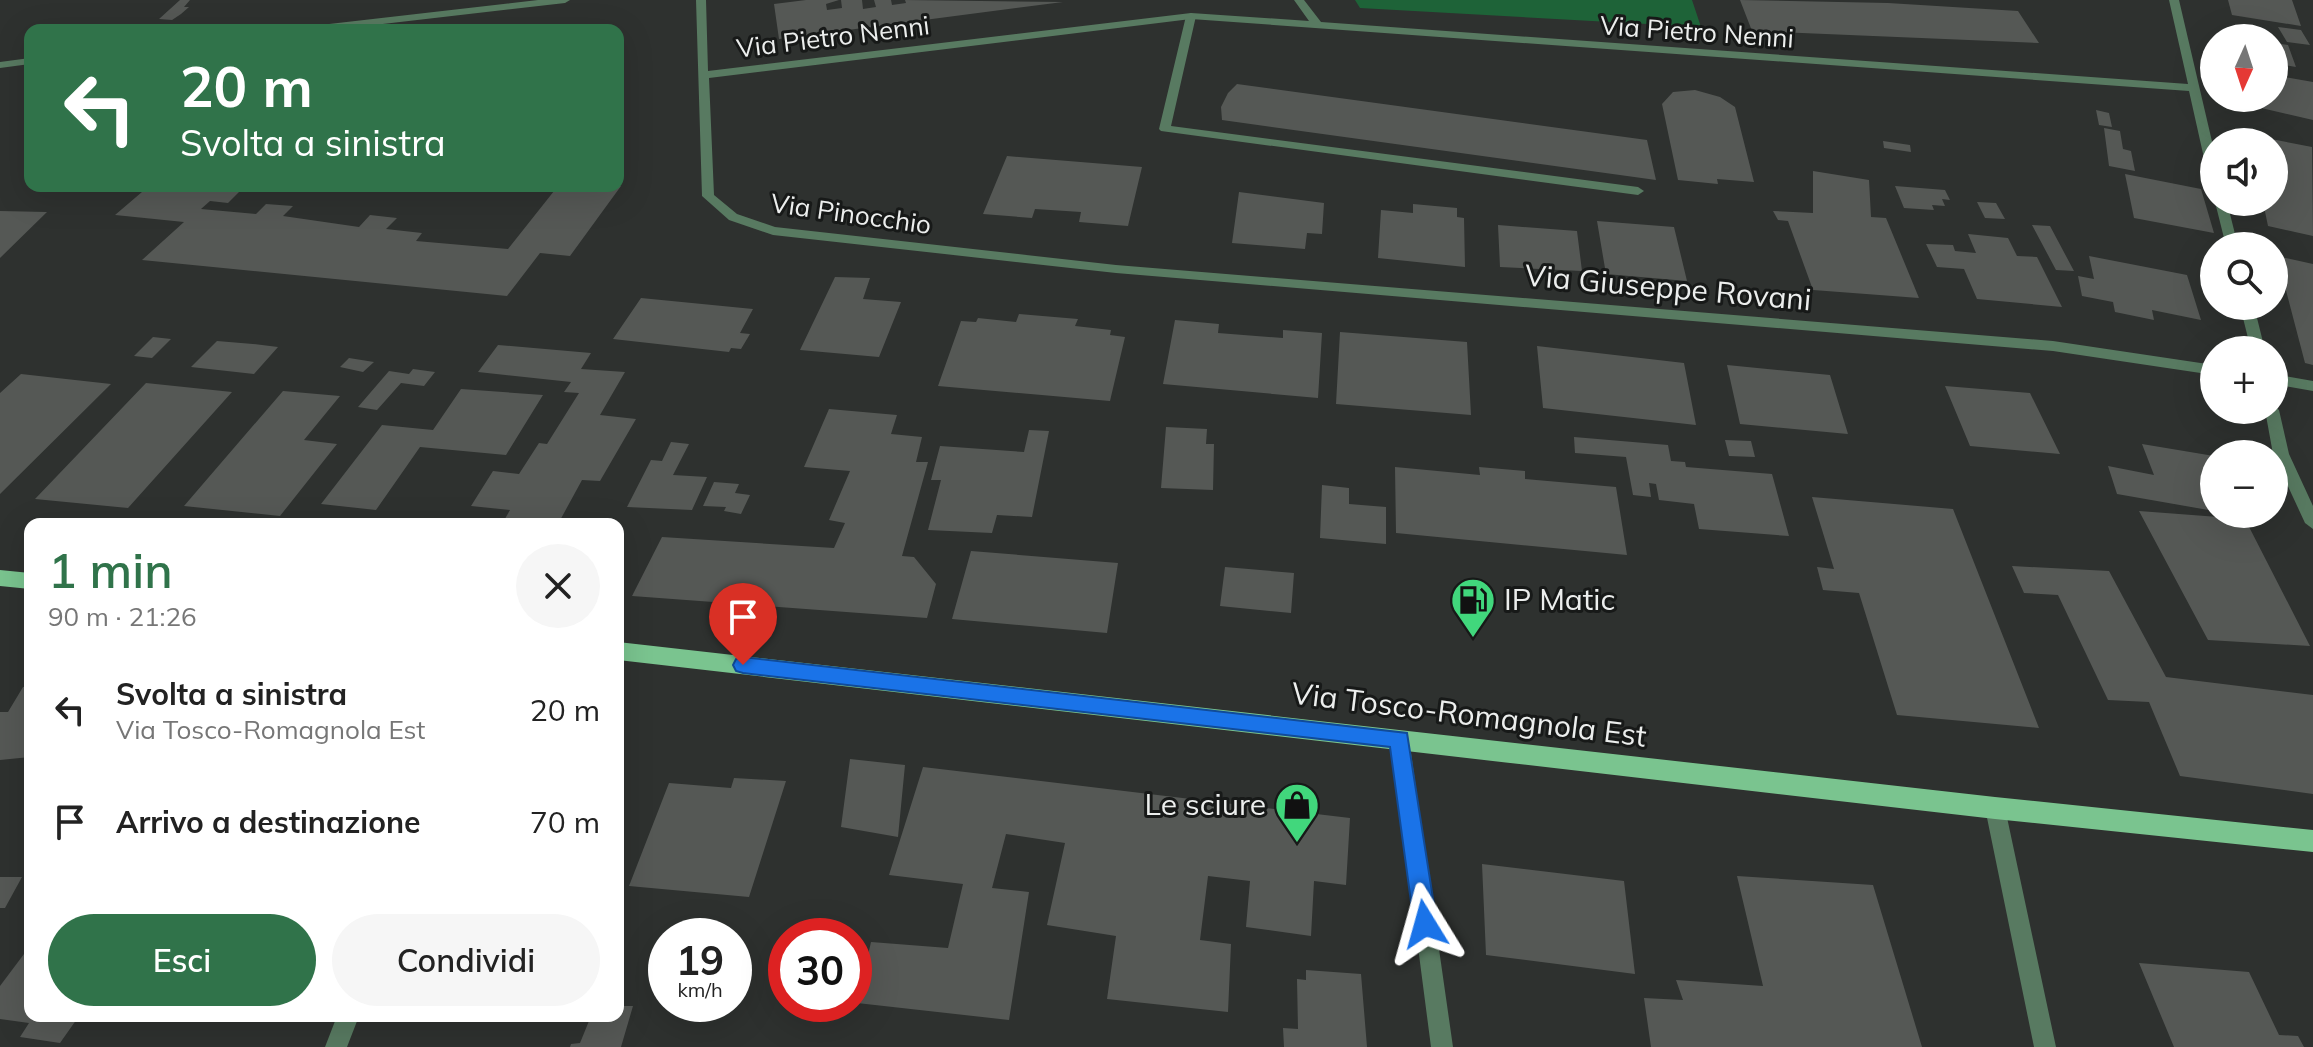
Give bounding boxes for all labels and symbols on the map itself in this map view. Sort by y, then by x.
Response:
street label: Via Pietro Nenni [735,8,931,65]
street label: Via Pietro Nenni [1599,8,1795,55]
north arrow [2200,24,2288,112]
street label: Via Pinocchio [769,186,933,241]
street label: Via Giuseppe Rovani [1523,256,1813,318]
fuel station icon: IP Matic [1449,576,1497,639]
place label: IP Matic [1504,580,1615,618]
pin [709,583,777,665]
street label: Via Tosco-Romagnola Est [1290,673,1649,755]
shop icon: Le sciure [1273,781,1321,844]
place label: Le sciure [1144,785,1266,823]
position arrow [1383,882,1467,966]
speed limit sign: 30 [768,918,872,1022]

